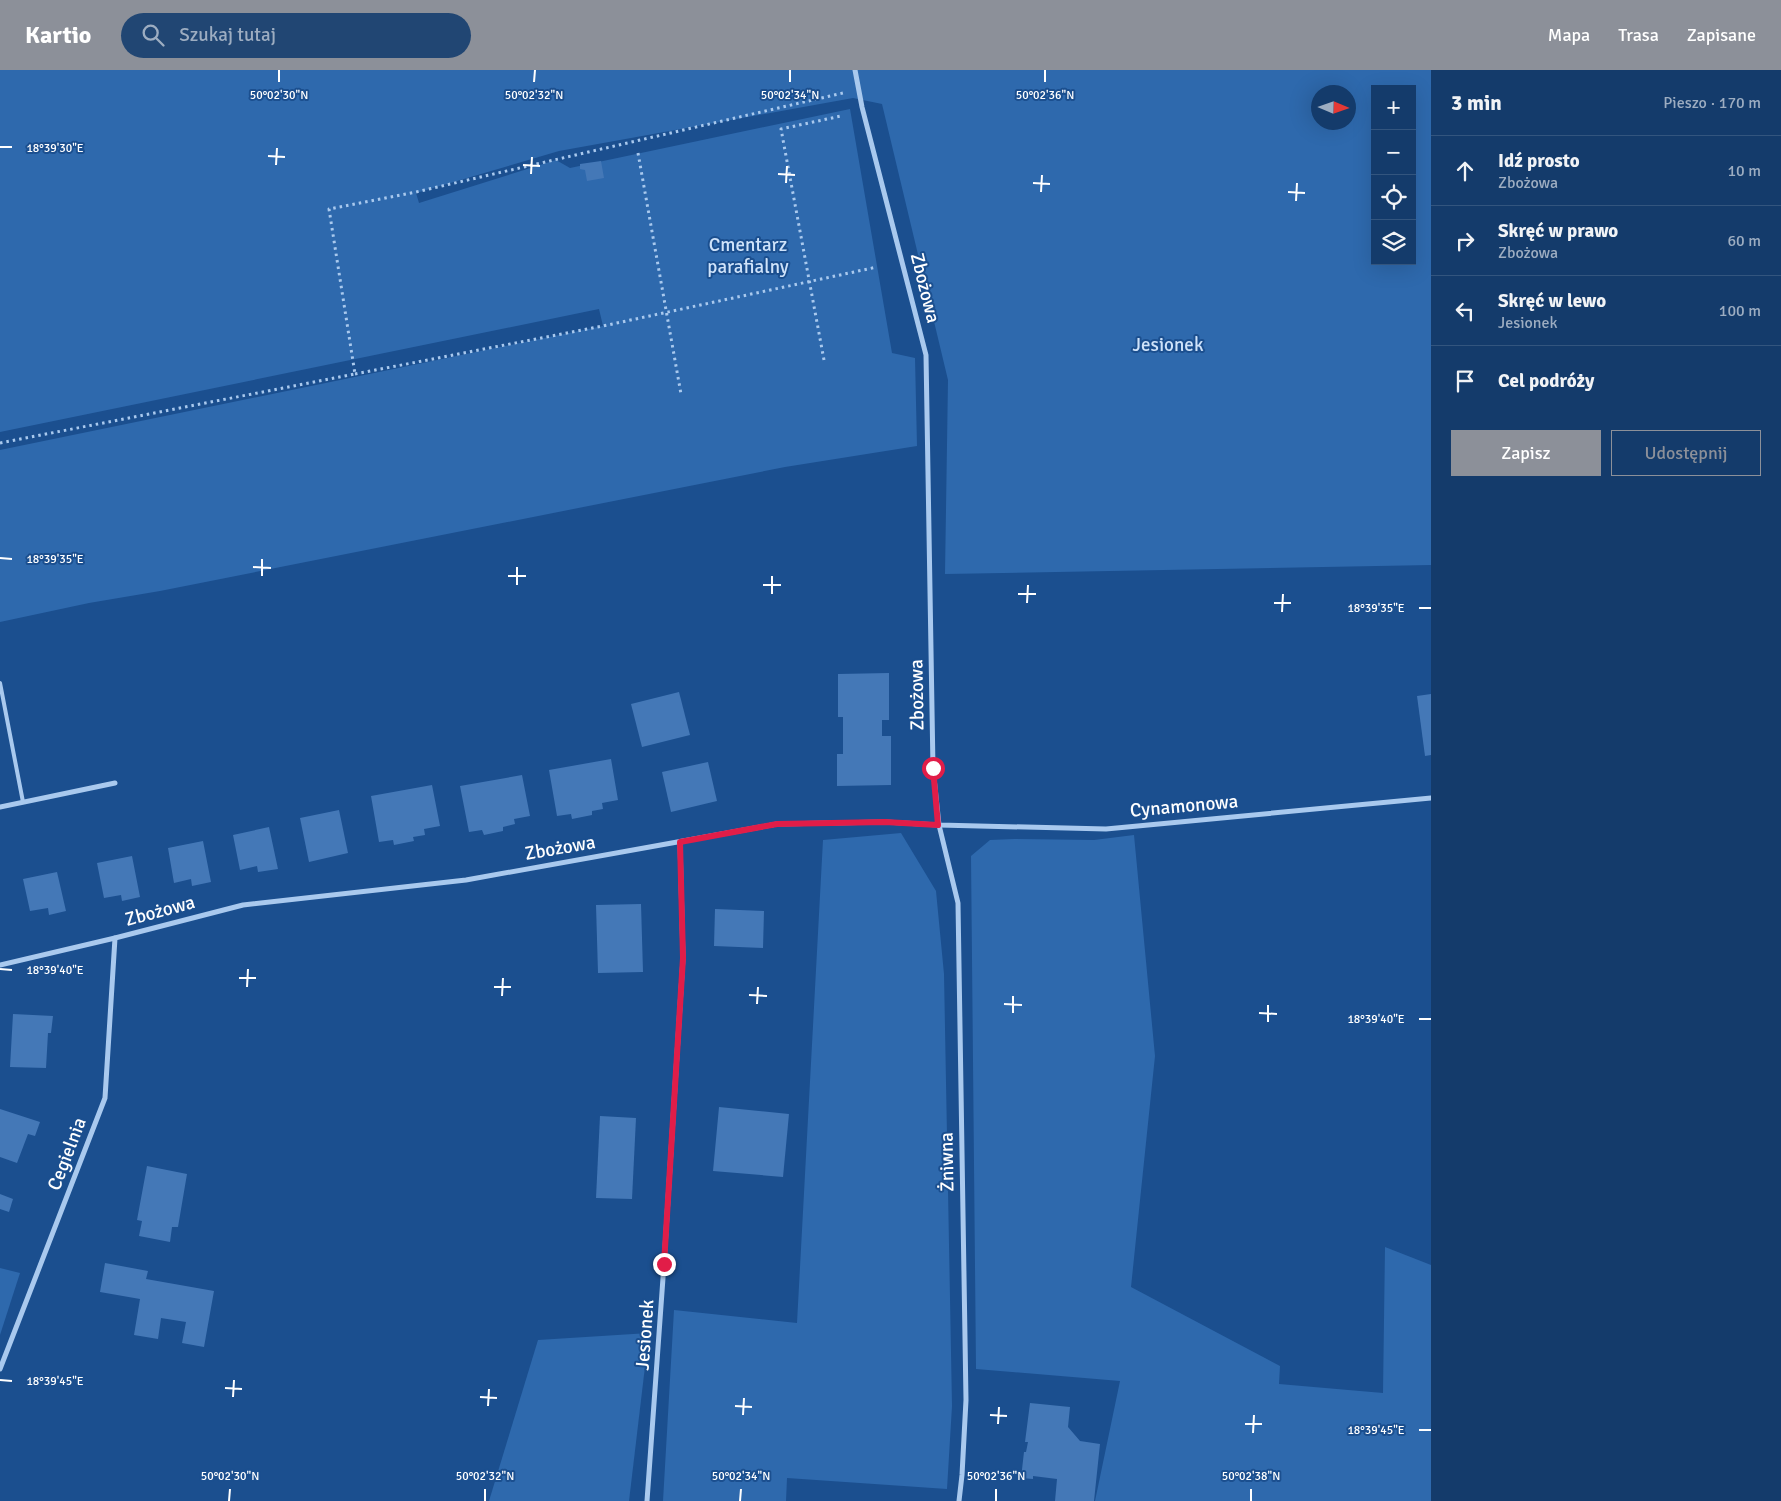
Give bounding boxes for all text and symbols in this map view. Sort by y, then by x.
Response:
search box [121,13,471,58]
text: Kartio [25,20,91,50]
icon: search [139,21,167,49]
text: Szukaj tutaj [179,23,276,47]
text: Mapa [1548,24,1590,46]
text: Trasa [1618,24,1659,46]
text: Zapisane [1687,24,1756,46]
north arrow [1311,85,1356,130]
map controls [1371,85,1416,265]
button: + [1371,85,1416,130]
text: 50°02'30"N [250,88,308,103]
text: 50°02'32"N [505,88,563,103]
text: 50°02'34"N [761,88,819,103]
text: 50°02'36"N [1016,88,1074,103]
text: 3 min [1451,90,1502,116]
text: Pieszo · 170 m [1663,93,1761,113]
button: − [1371,130,1416,175]
text: 18°39'30"E [26,141,84,156]
text: Idź prosto [1498,149,1580,173]
icon: ahead [1451,157,1479,185]
text: 10 m [1727,161,1761,181]
text: Zbożowa [1498,173,1558,193]
button: locate [1371,175,1416,220]
text: Skręć w prawo [1498,219,1618,243]
button: layers [1371,220,1416,265]
icon: right [1451,227,1479,255]
text: 60 m [1727,231,1761,251]
park label: Cmentarz parafialny [707,233,789,279]
text: Zbożowa [1498,243,1558,263]
street label: Zbożowa [905,250,945,326]
text: Skręć w lewo [1498,289,1606,313]
icon: left [1451,297,1479,325]
text: 100 m [1719,301,1761,321]
text: Jesionek [1498,313,1558,333]
park label: Jesionek [1133,333,1204,357]
icon: arrive [1451,367,1479,395]
text: Cel podróży [1498,369,1594,393]
button: Zapisz [1451,430,1601,476]
button: Udostępnij [1611,430,1761,476]
text: 18°39'35"E [26,552,84,567]
text: 18°39'35"E [1347,601,1405,616]
street label: Zbożowa [904,659,930,731]
route start [922,757,945,780]
street label: Cynamonowa [1129,789,1239,823]
street label: Zbożowa [523,830,597,866]
street label: Zbożowa [122,890,198,932]
text: 18°39'40"E [26,963,84,978]
text: 18°39'40"E [1347,1012,1405,1027]
street label: Cegielnia [42,1114,92,1194]
street label: Żniwna [934,1132,960,1192]
route end [653,1253,676,1276]
street label: Jesionek [631,1298,659,1371]
text: 18°39'45"E [26,1374,84,1389]
text: 18°39'45"E [1347,1423,1405,1438]
text: 50°02'30"N [201,1469,259,1484]
text: 50°02'32"N [456,1469,514,1484]
text: 50°02'34"N [712,1469,770,1484]
text: 50°02'36"N [967,1469,1025,1484]
text: 50°02'38"N [1222,1469,1280,1484]

